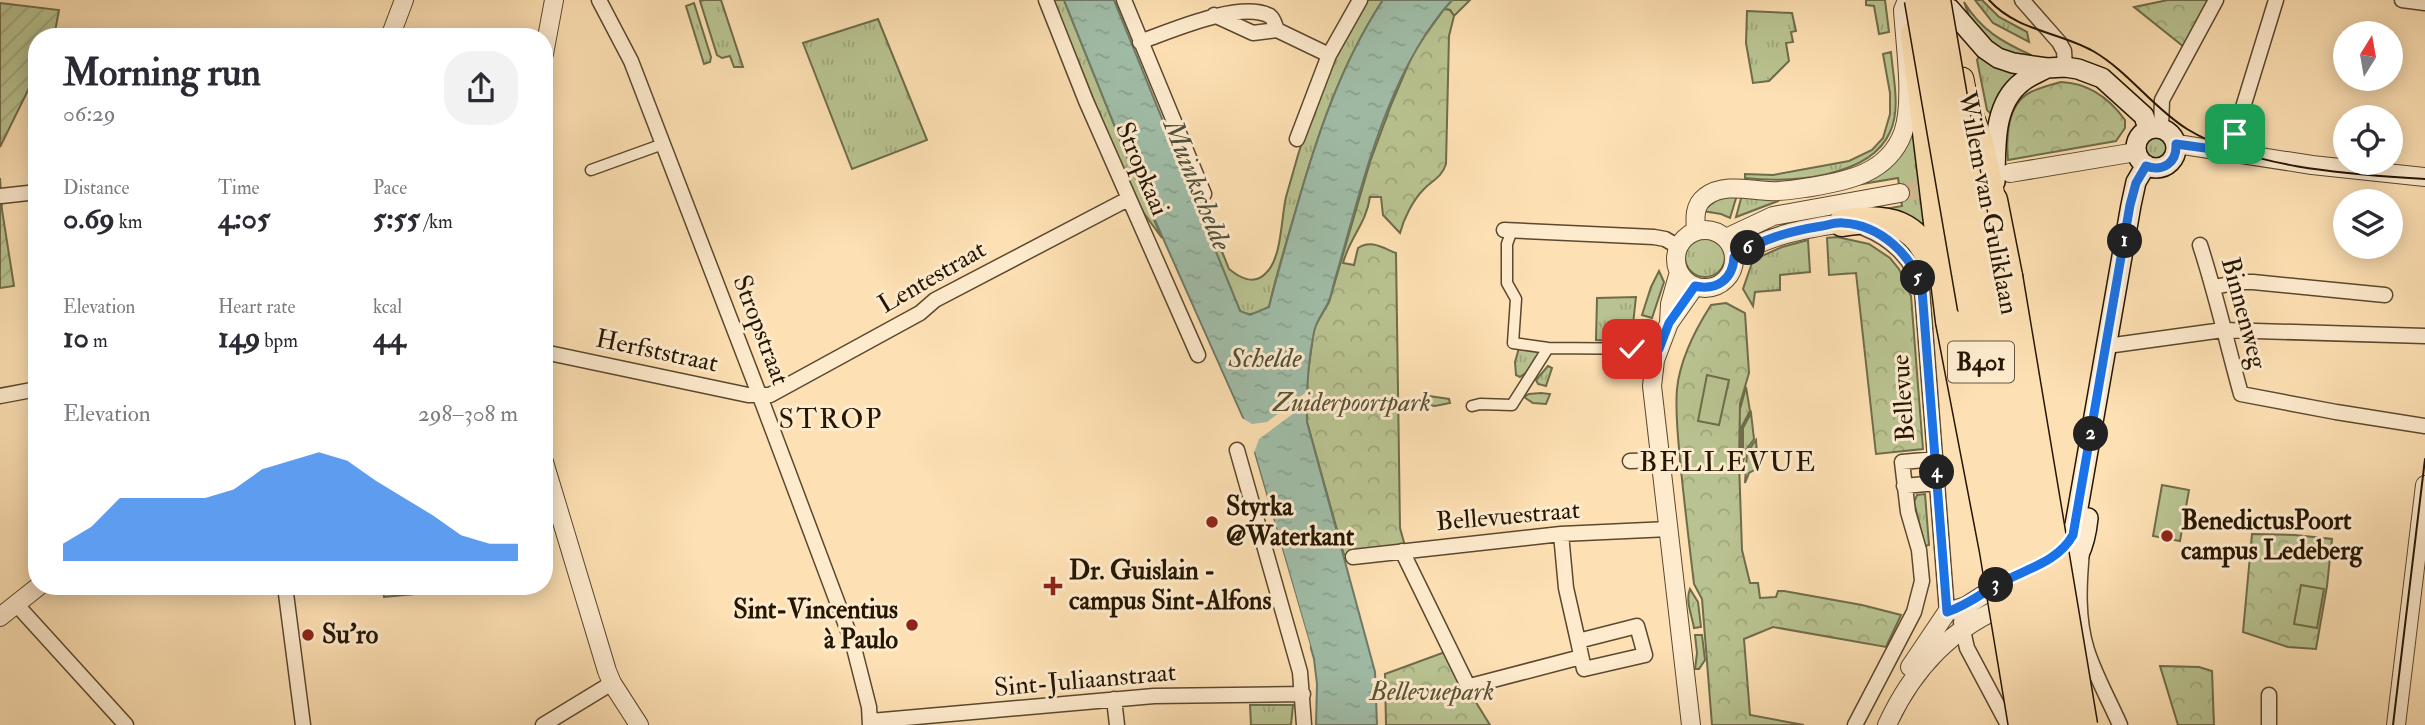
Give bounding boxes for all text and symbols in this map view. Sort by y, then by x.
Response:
north arrow [2333,21,2403,91]
map controls [2333,21,2403,259]
text: Morning run [63,49,261,97]
button: share [444,51,518,125]
street label: Willem van Guliklaan [1950,88,2025,317]
text: 06:29 [63,99,116,128]
pin [2205,104,2265,164]
button: locate [2333,105,2403,175]
water label: Muinkschelde [1154,112,1239,256]
icon: arrive [2216,115,2254,153]
street label: Stropkaai [1107,117,1176,221]
text: Distance [63,176,129,200]
text: Time [218,176,260,200]
text: Pace [373,176,407,200]
button: layers [2333,189,2403,259]
text: 0.69 [63,200,115,237]
text: 4:05 [218,200,270,237]
text: 5:55 [373,200,420,237]
text: km [115,210,142,234]
text: /km [420,210,453,234]
pin: 1 [2108,224,2142,258]
text: 1 [2121,228,2128,252]
pin: 6 [1730,230,1766,266]
street label: Lentestraat [872,233,992,321]
text: 6 [1743,235,1752,259]
street label: Binnenweg [2214,254,2275,373]
pin: 5 [1900,260,1936,296]
text: 5 [1913,265,1922,289]
street label: Stropstraat [725,271,797,390]
text: Elevation [63,295,135,319]
text: Heart rate [218,295,295,319]
text: kcal [373,295,402,319]
text: 10 [63,319,89,356]
text: 149 [218,319,260,356]
text: 44 [373,319,405,356]
pin [1602,319,1662,379]
street label: Herfststraat [593,322,721,380]
text: m [89,329,108,353]
text: bpm [260,329,298,353]
icon: check [1613,330,1651,368]
water label: Schelde [1228,341,1302,376]
road number: B401 [1948,342,2014,382]
street label: Bellevue [1884,353,1922,443]
park label: Zuiderpoortpark [1272,387,1431,419]
text: Elevation [63,399,151,428]
text: 298–308 m [418,399,518,428]
district label: STROP [779,402,883,437]
pin: 2 [2074,416,2108,452]
text: 2 [2086,421,2095,445]
district label: BELLEVUE [1639,445,1817,480]
pin: 4 [1920,454,1954,490]
text: 4 [1931,459,1942,483]
place label: Styrka @Waterkant [1226,491,1355,553]
street label: Bellevuestraat [1435,494,1581,538]
place label: BenedictusPoort campus Ledeberg [2181,505,2364,568]
marker: Styrka @Waterkant [1204,514,1220,530]
marker: BenedictusPoort campus Ledeberg [2159,528,2175,544]
place label: Dr. Guislain - campus Sint-Alfons [1069,555,1272,618]
pin: 3 [1979,568,2014,602]
text: 3 [1992,572,1999,596]
marker: Dr. Guislain - campus Sint-Alfons [1043,576,1063,596]
place label: Sint-Vincentius à Paulo [733,594,898,656]
marker: Sint-Vincentius à Paulo [904,617,920,633]
place label: Su'ro [322,619,379,651]
marker: Su'ro [300,627,316,643]
street label: Sint-Juliaanstraat [993,656,1177,704]
park label: Bellevuepark [1368,676,1494,708]

